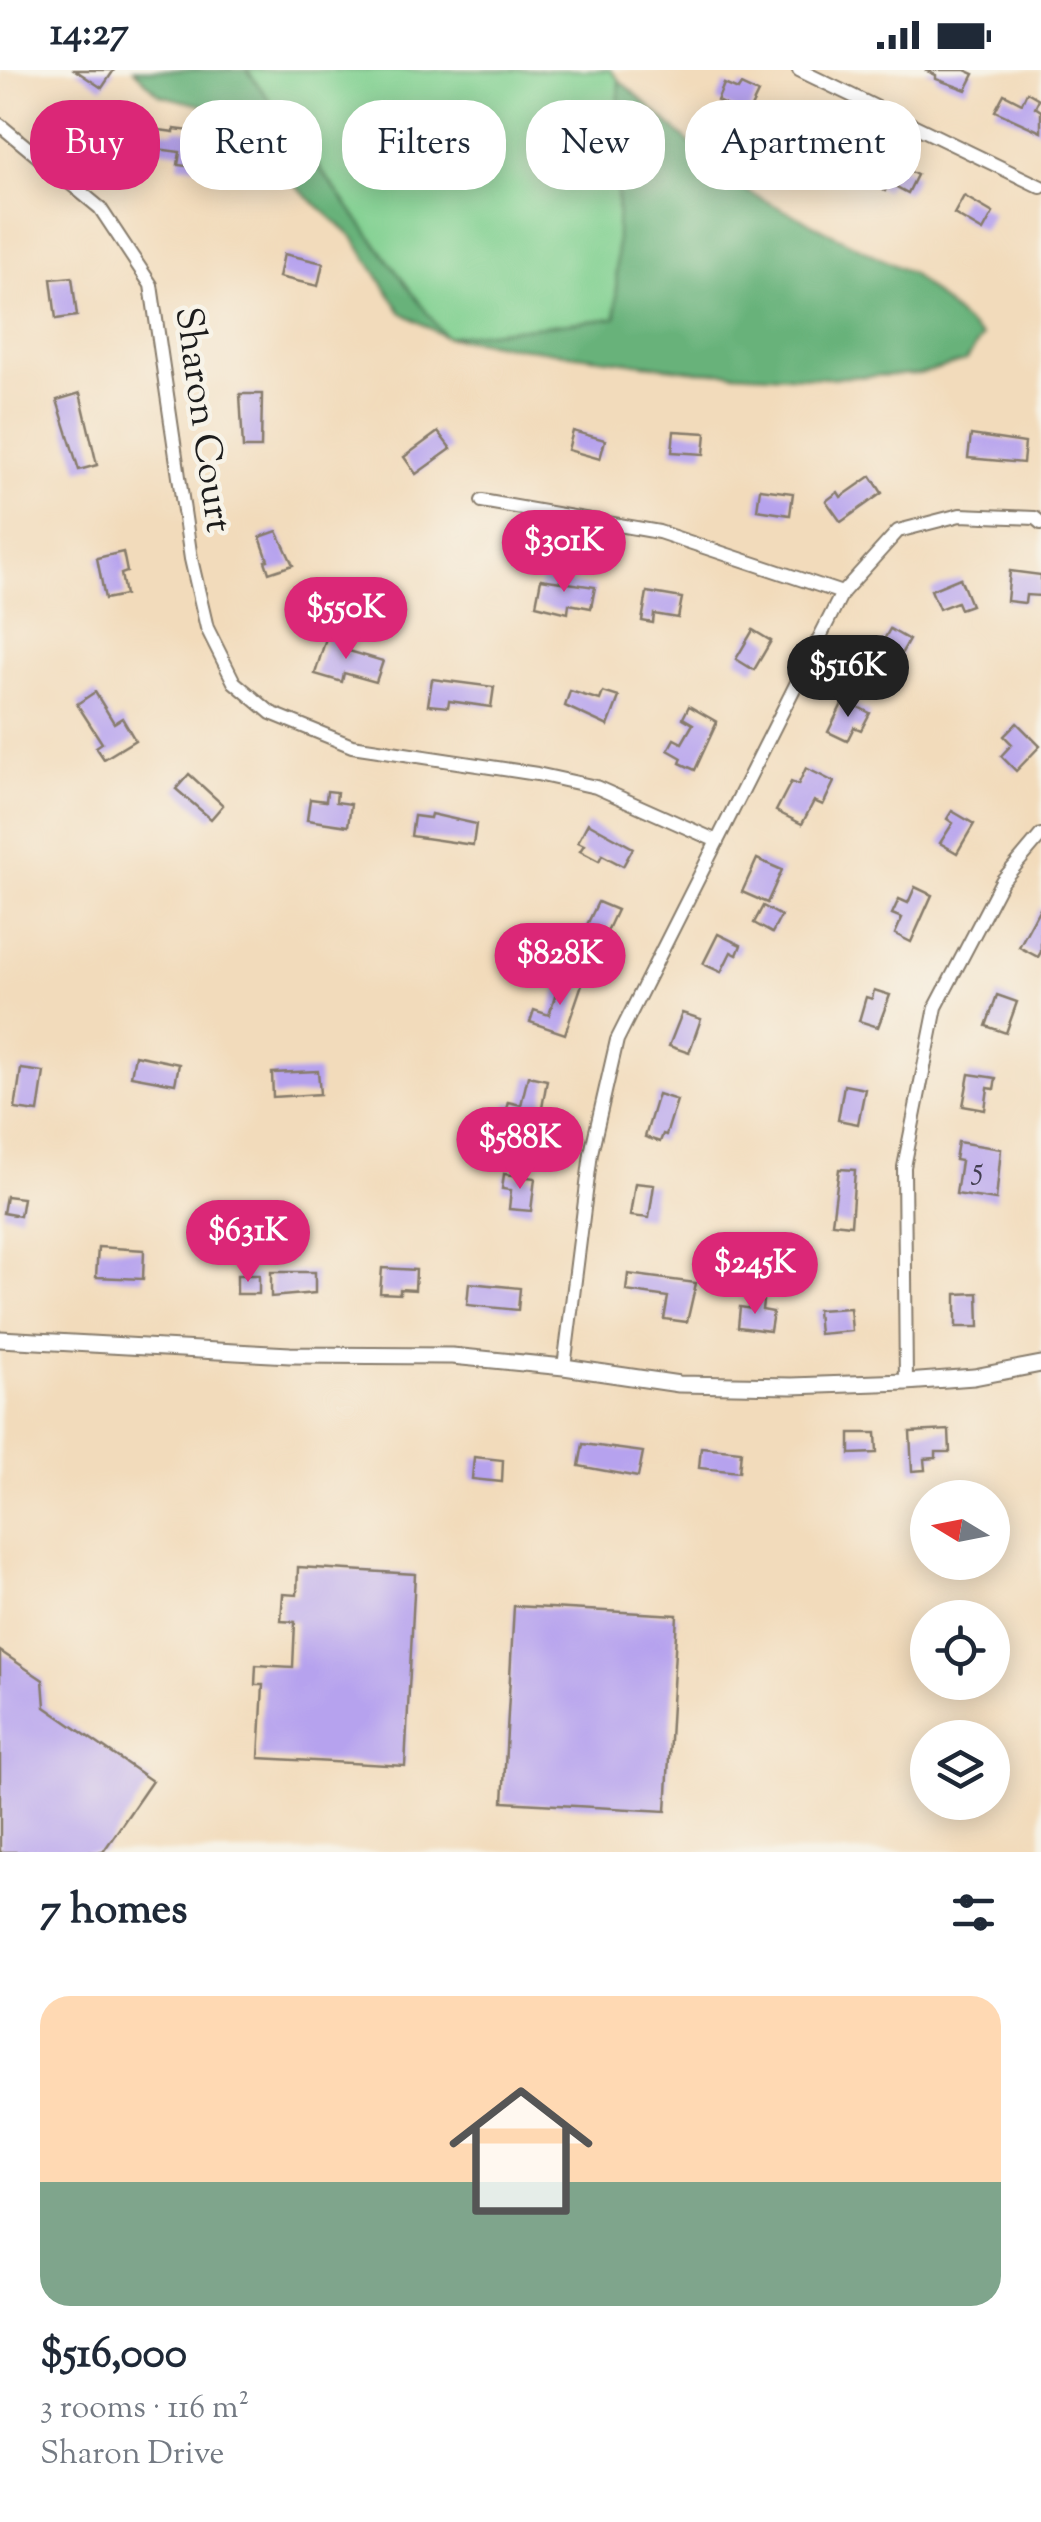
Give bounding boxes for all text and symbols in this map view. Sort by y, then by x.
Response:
text: 14:27 [50,8,129,62]
chip: Buy [30,100,160,190]
chip: Rent [180,100,322,190]
chip: Filters [342,100,506,190]
chip: New [526,100,665,190]
chip: Apartment [685,100,921,190]
street label: Sharon Court [158,304,244,536]
pin: $301K [494,510,634,595]
text: $301K [524,519,604,565]
pin: $550K [276,577,416,662]
text: $550K [306,586,386,632]
pin: $516K [778,635,918,720]
text: $516K [809,644,887,690]
pin: $828K [490,923,630,1008]
text: $828K [517,932,603,978]
pin: $588K [450,1107,590,1192]
text: $588K [478,1116,562,1162]
house number: 5 [971,1148,984,1194]
pin: $631K [178,1200,318,1285]
text: $631K [208,1209,288,1255]
pin: $245K [685,1232,825,1317]
text: $245K [714,1241,796,1287]
north arrow [910,1480,1010,1580]
map controls [910,1480,1010,1820]
button: locate [910,1600,1010,1700]
button: layers [910,1720,1010,1820]
text: 7 homes [40,1882,188,1942]
icon: filters [946,1885,1001,1940]
icon: home [431,2061,611,2241]
text: $516,000 [40,2326,187,2386]
text: 3 rooms · 116 m² [40,2386,249,2432]
text: Sharon Drive [40,2432,224,2478]

